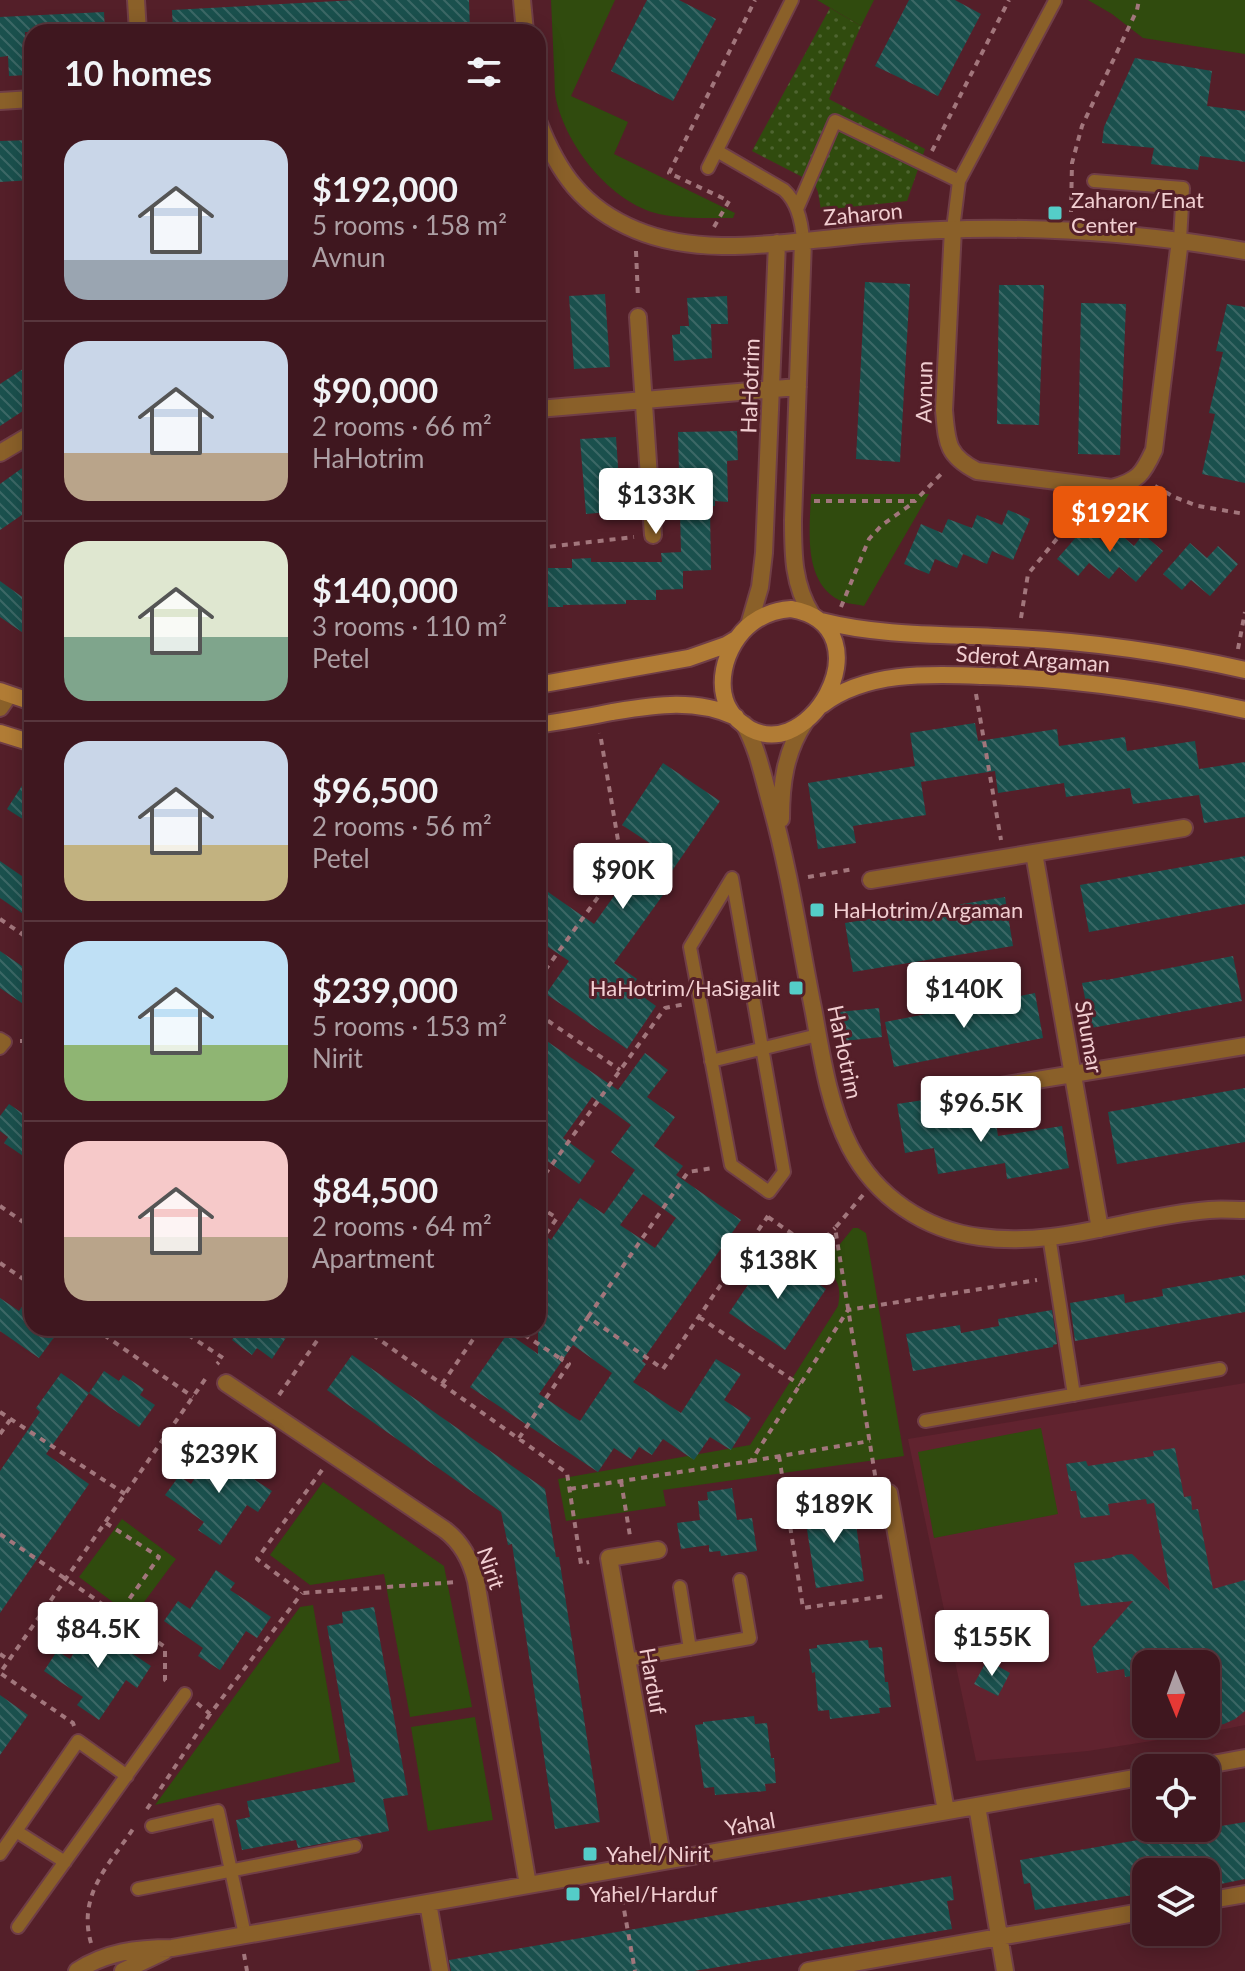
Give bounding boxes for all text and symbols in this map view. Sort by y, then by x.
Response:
icon: filters [462,50,506,94]
text: 10 homes [64,52,212,93]
text: $192,000 [312,168,458,209]
icon: home [128,172,224,268]
place label: Zaharon/Enat Center [1071,186,1204,238]
street label: Zaharon [822,197,904,230]
marker: Zaharon/Enat Center [1046,204,1064,222]
text: 5 rooms · 158 m² [312,209,507,241]
text: Avnun [312,241,386,273]
street label: HaHotrim [734,338,765,434]
street label: Avnun [909,361,938,423]
text: $90,000 [312,369,438,410]
icon: home [128,373,224,469]
text: 2 rooms · 66 m² [312,410,492,442]
text: HaHotrim [312,442,425,474]
pin: $133K [600,468,712,536]
text: $133K [617,478,695,510]
pin: $192K [1054,486,1166,554]
text: $192K [1071,496,1149,528]
text: $140,000 [312,569,458,610]
icon: home [128,573,224,669]
text: 3 rooms · 110 m² [312,610,507,642]
street label: Sderot Argaman [955,640,1111,677]
text: Petel [312,642,370,674]
text: $96,500 [312,769,438,810]
icon: home [128,773,224,869]
text: 2 rooms · 56 m² [312,810,492,842]
text: Petel [312,842,370,874]
pin: $90K [576,843,670,911]
text: $90K [591,853,655,885]
place label: HaHotrim/Argaman [833,896,1023,923]
marker: HaHotrim/Argaman [808,901,826,919]
pin: $140K [908,962,1020,1030]
text: $239,000 [312,969,458,1010]
text: $140K [925,972,1003,1004]
icon: home [128,973,224,1069]
place label: HaHotrim/HaSigalit [590,974,780,1001]
marker: HaHotrim/HaSigalit [787,979,805,997]
street label: Shumar [1070,998,1109,1075]
street label: HaHotrim [822,1003,869,1101]
text: 5 rooms · 153 m² [312,1010,507,1042]
text: Nirit [312,1042,363,1074]
pin: $96.5K [916,1076,1046,1144]
text: $96.5K [939,1086,1023,1118]
text: $84,500 [312,1169,438,1210]
icon: home [128,1173,224,1269]
text: 2 rooms · 64 m² [312,1210,492,1242]
pin: $138K [722,1233,834,1301]
text: Apartment [312,1242,435,1274]
text: $138K [739,1243,817,1275]
pin: $239K [163,1427,275,1495]
text: $239K [180,1437,258,1469]
pin: $189K [778,1477,890,1545]
text: $189K [795,1487,873,1519]
street label: Nirit [472,1543,511,1593]
pin: $84.5K [33,1602,163,1670]
pin: $155K [936,1610,1048,1678]
text: $84.5K [56,1612,140,1644]
text: $155K [953,1620,1031,1652]
street label: Harduf [634,1645,673,1717]
north arrow [1132,1650,1220,1738]
map controls [1132,1650,1220,1946]
button: locate [1132,1754,1220,1842]
street label: Yahal [723,1806,777,1841]
place label: Yahel/Nirit [606,1840,710,1867]
marker: Yahel/Nirit [581,1845,599,1863]
button: layers [1132,1858,1220,1946]
place label: Yahel/Harduf [589,1880,718,1907]
marker: Yahel/Harduf [564,1885,582,1903]

